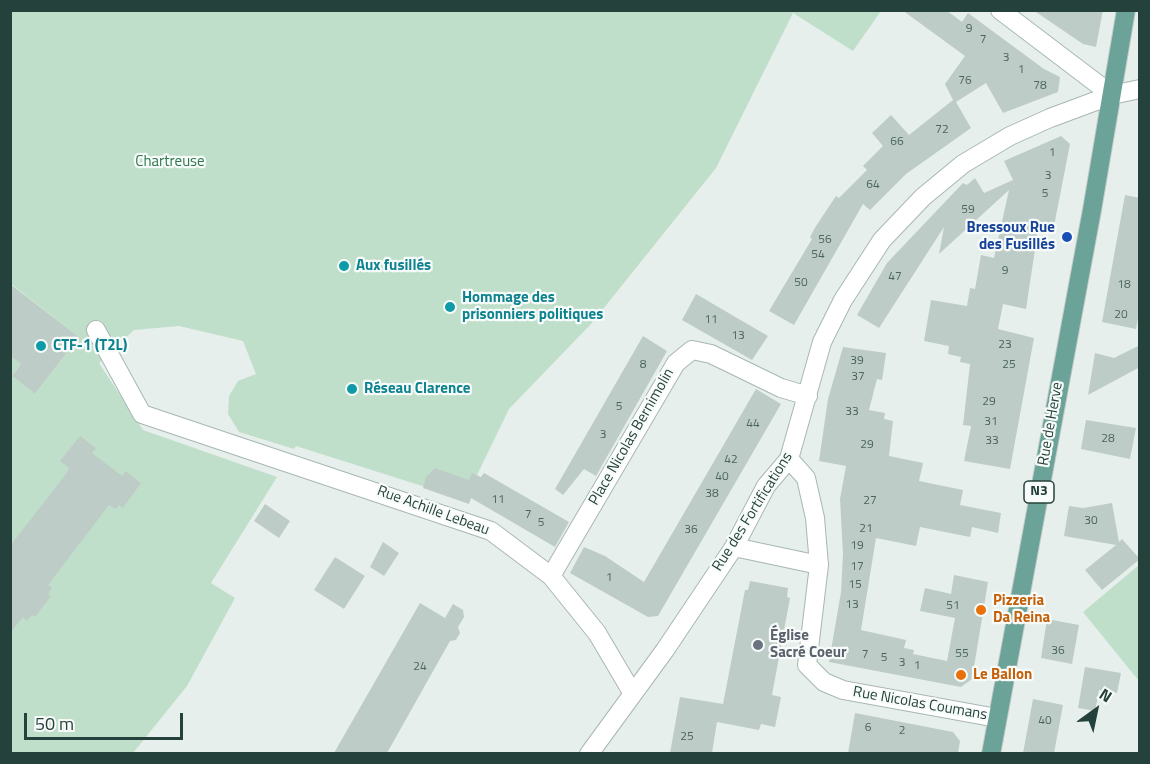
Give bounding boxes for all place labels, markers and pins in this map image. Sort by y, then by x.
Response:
place label: Bressoux Rue des Fusillés [967,219,1055,254]
marker: Bressoux Rue des Fusillés [1060,230,1074,244]
place label: Aux fusillés [356,257,431,275]
marker: Aux fusillés [337,259,351,273]
place label: Hommage des prisonniers politiques [462,289,603,324]
marker: Hommage des prisonniers politiques [443,300,457,314]
place label: CTF-1 (T2L) [53,337,127,355]
marker: CTF-1 (T2L) [34,339,48,353]
place label: Réseau Clarence [364,380,470,398]
marker: Réseau Clarence [345,382,359,396]
place label: Pizzeria Da Reina [993,592,1050,627]
marker: Pizzeria Da Reina [974,603,988,617]
place label: Église Sacré Coeur [770,627,847,662]
marker: Église Sacré Coeur [751,638,765,652]
place label: Le Ballon [973,666,1032,684]
marker: Le Ballon [954,668,968,682]

